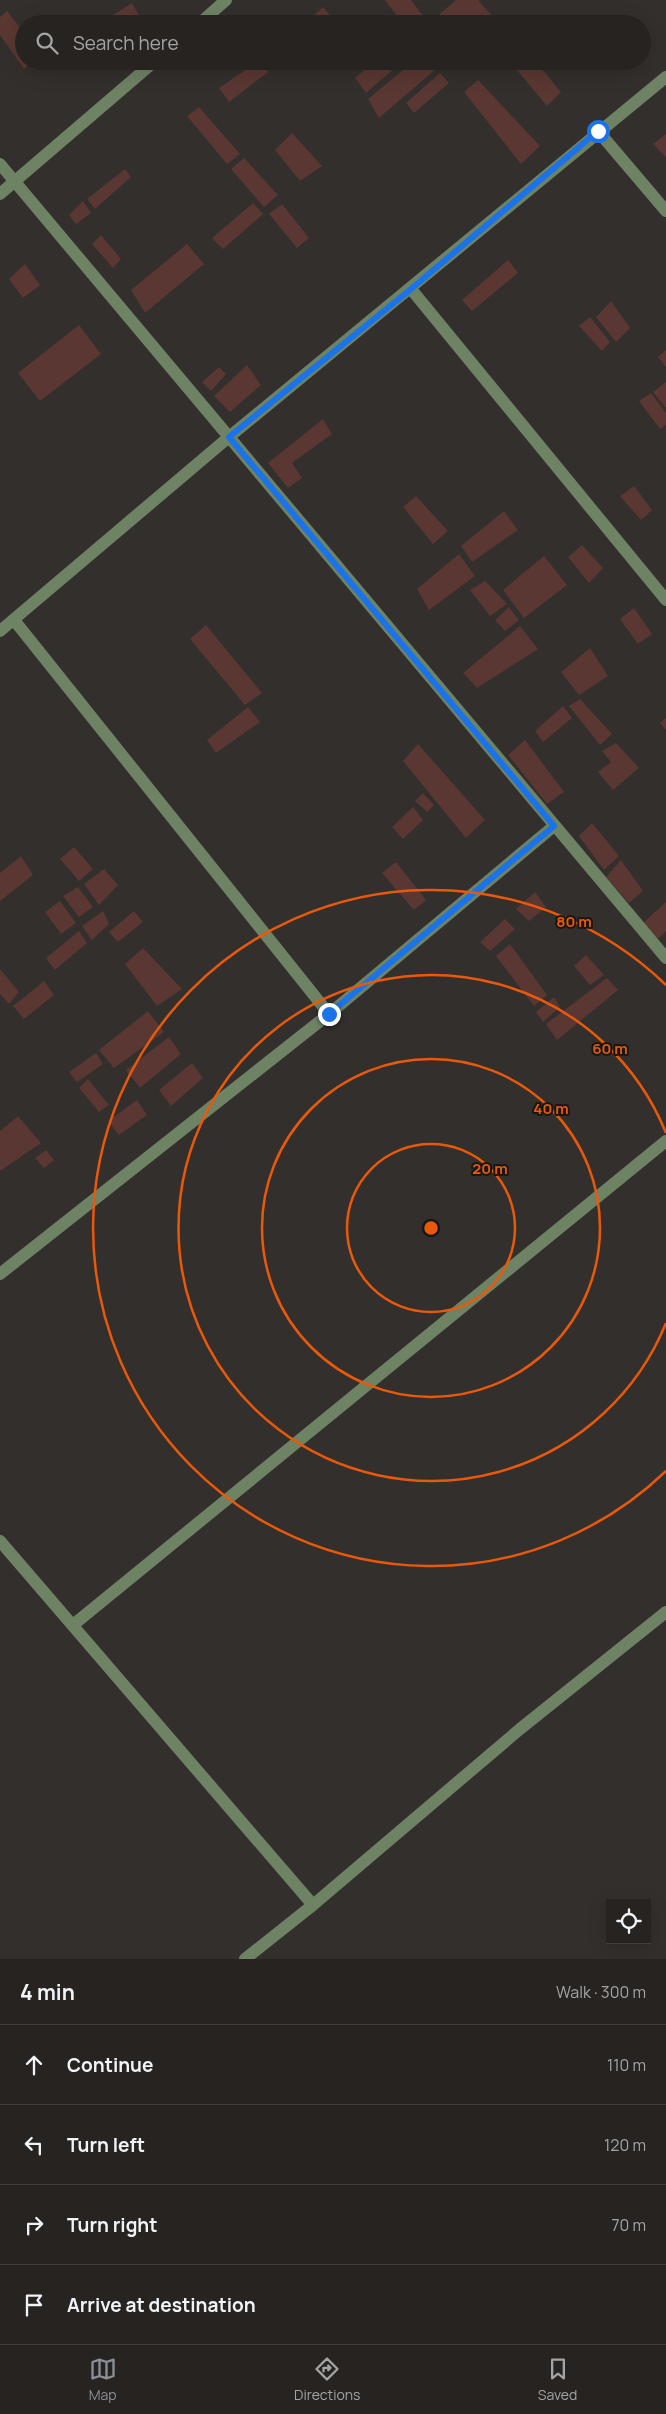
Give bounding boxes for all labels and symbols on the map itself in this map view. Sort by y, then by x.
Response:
route start [587,120,610,143]
text: 80 m [556,911,592,932]
route end [318,1003,341,1026]
text: 60 m [592,1038,628,1059]
text: 40 m [533,1098,569,1119]
text: 20 m [472,1158,508,1179]
centre of rings [422,1219,440,1237]

